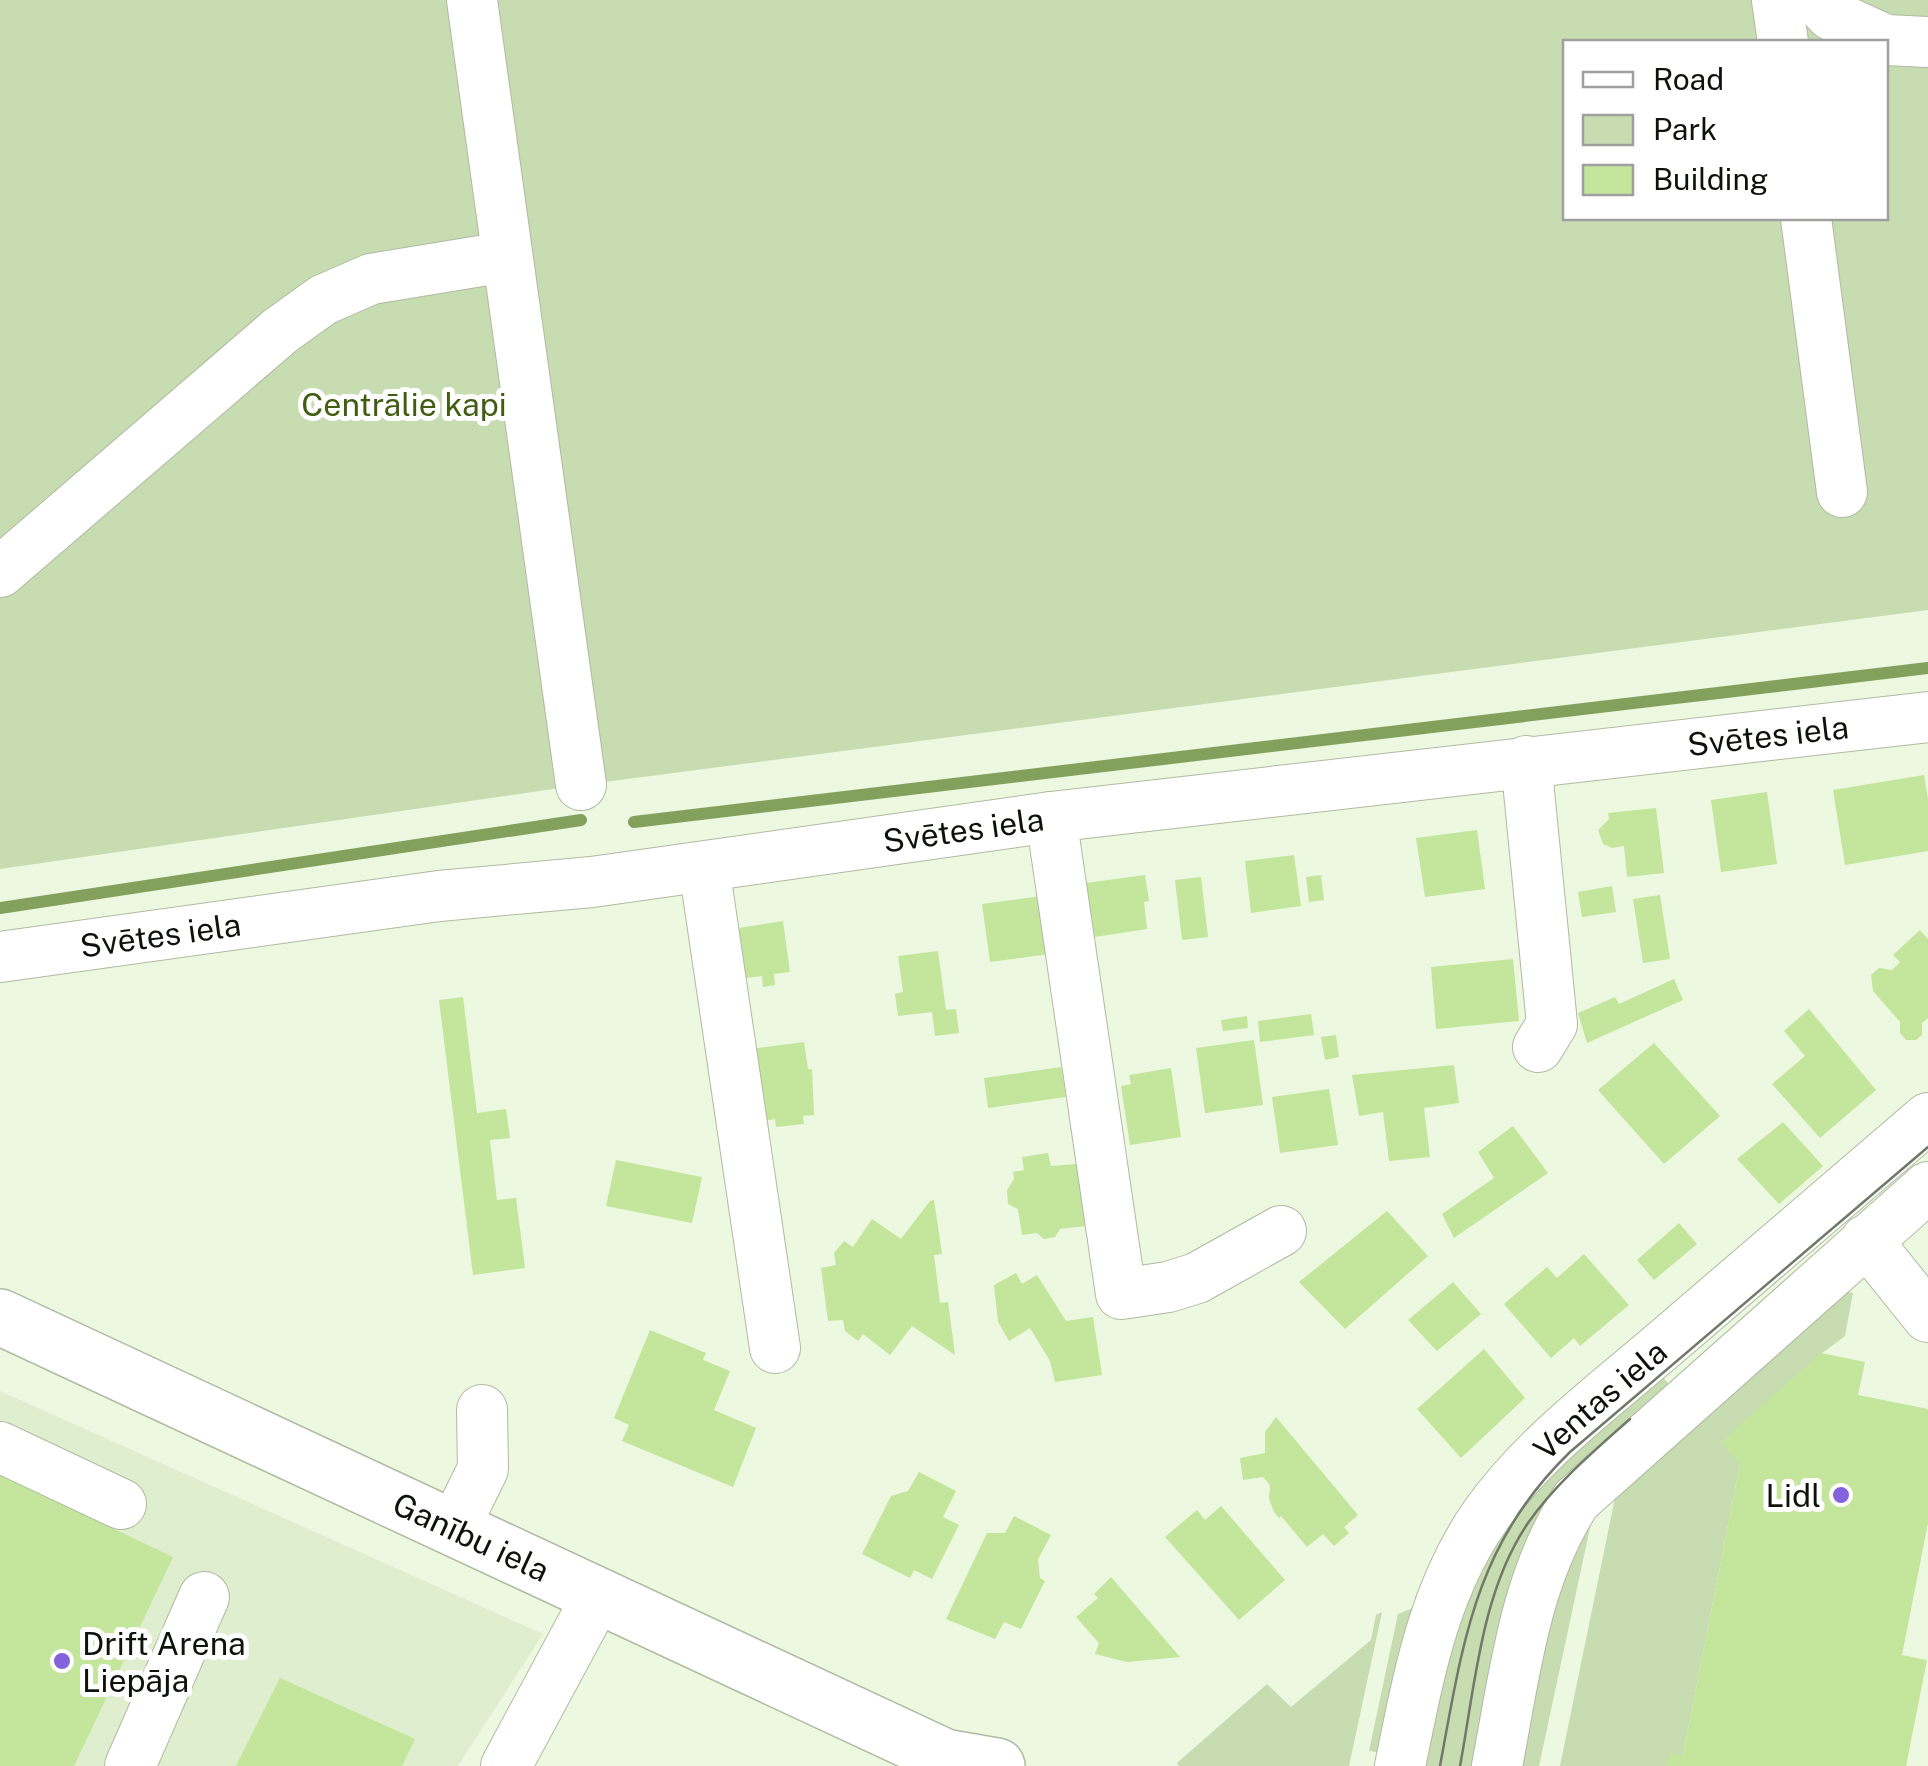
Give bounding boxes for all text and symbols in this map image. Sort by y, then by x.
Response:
legend [1563,40,1888,220]
text: Road [1653,61,1724,97]
text: Park [1653,111,1717,147]
text: Building [1653,161,1768,197]
park label: Centrālie kapi [301,386,507,423]
street label: Svētes iela [1685,708,1851,763]
street label: Svētes iela [881,800,1046,859]
street label: Svētes iela [78,905,243,964]
street label: Ventas iela [1526,1332,1674,1467]
place label: Lidl [1766,1477,1821,1514]
street label: Ganību iela [388,1484,555,1589]
marker: Lidl [1830,1484,1852,1506]
place label: Drift Arena Liepāja [82,1625,246,1699]
marker: Drift Arena Liepāja [51,1650,73,1672]

